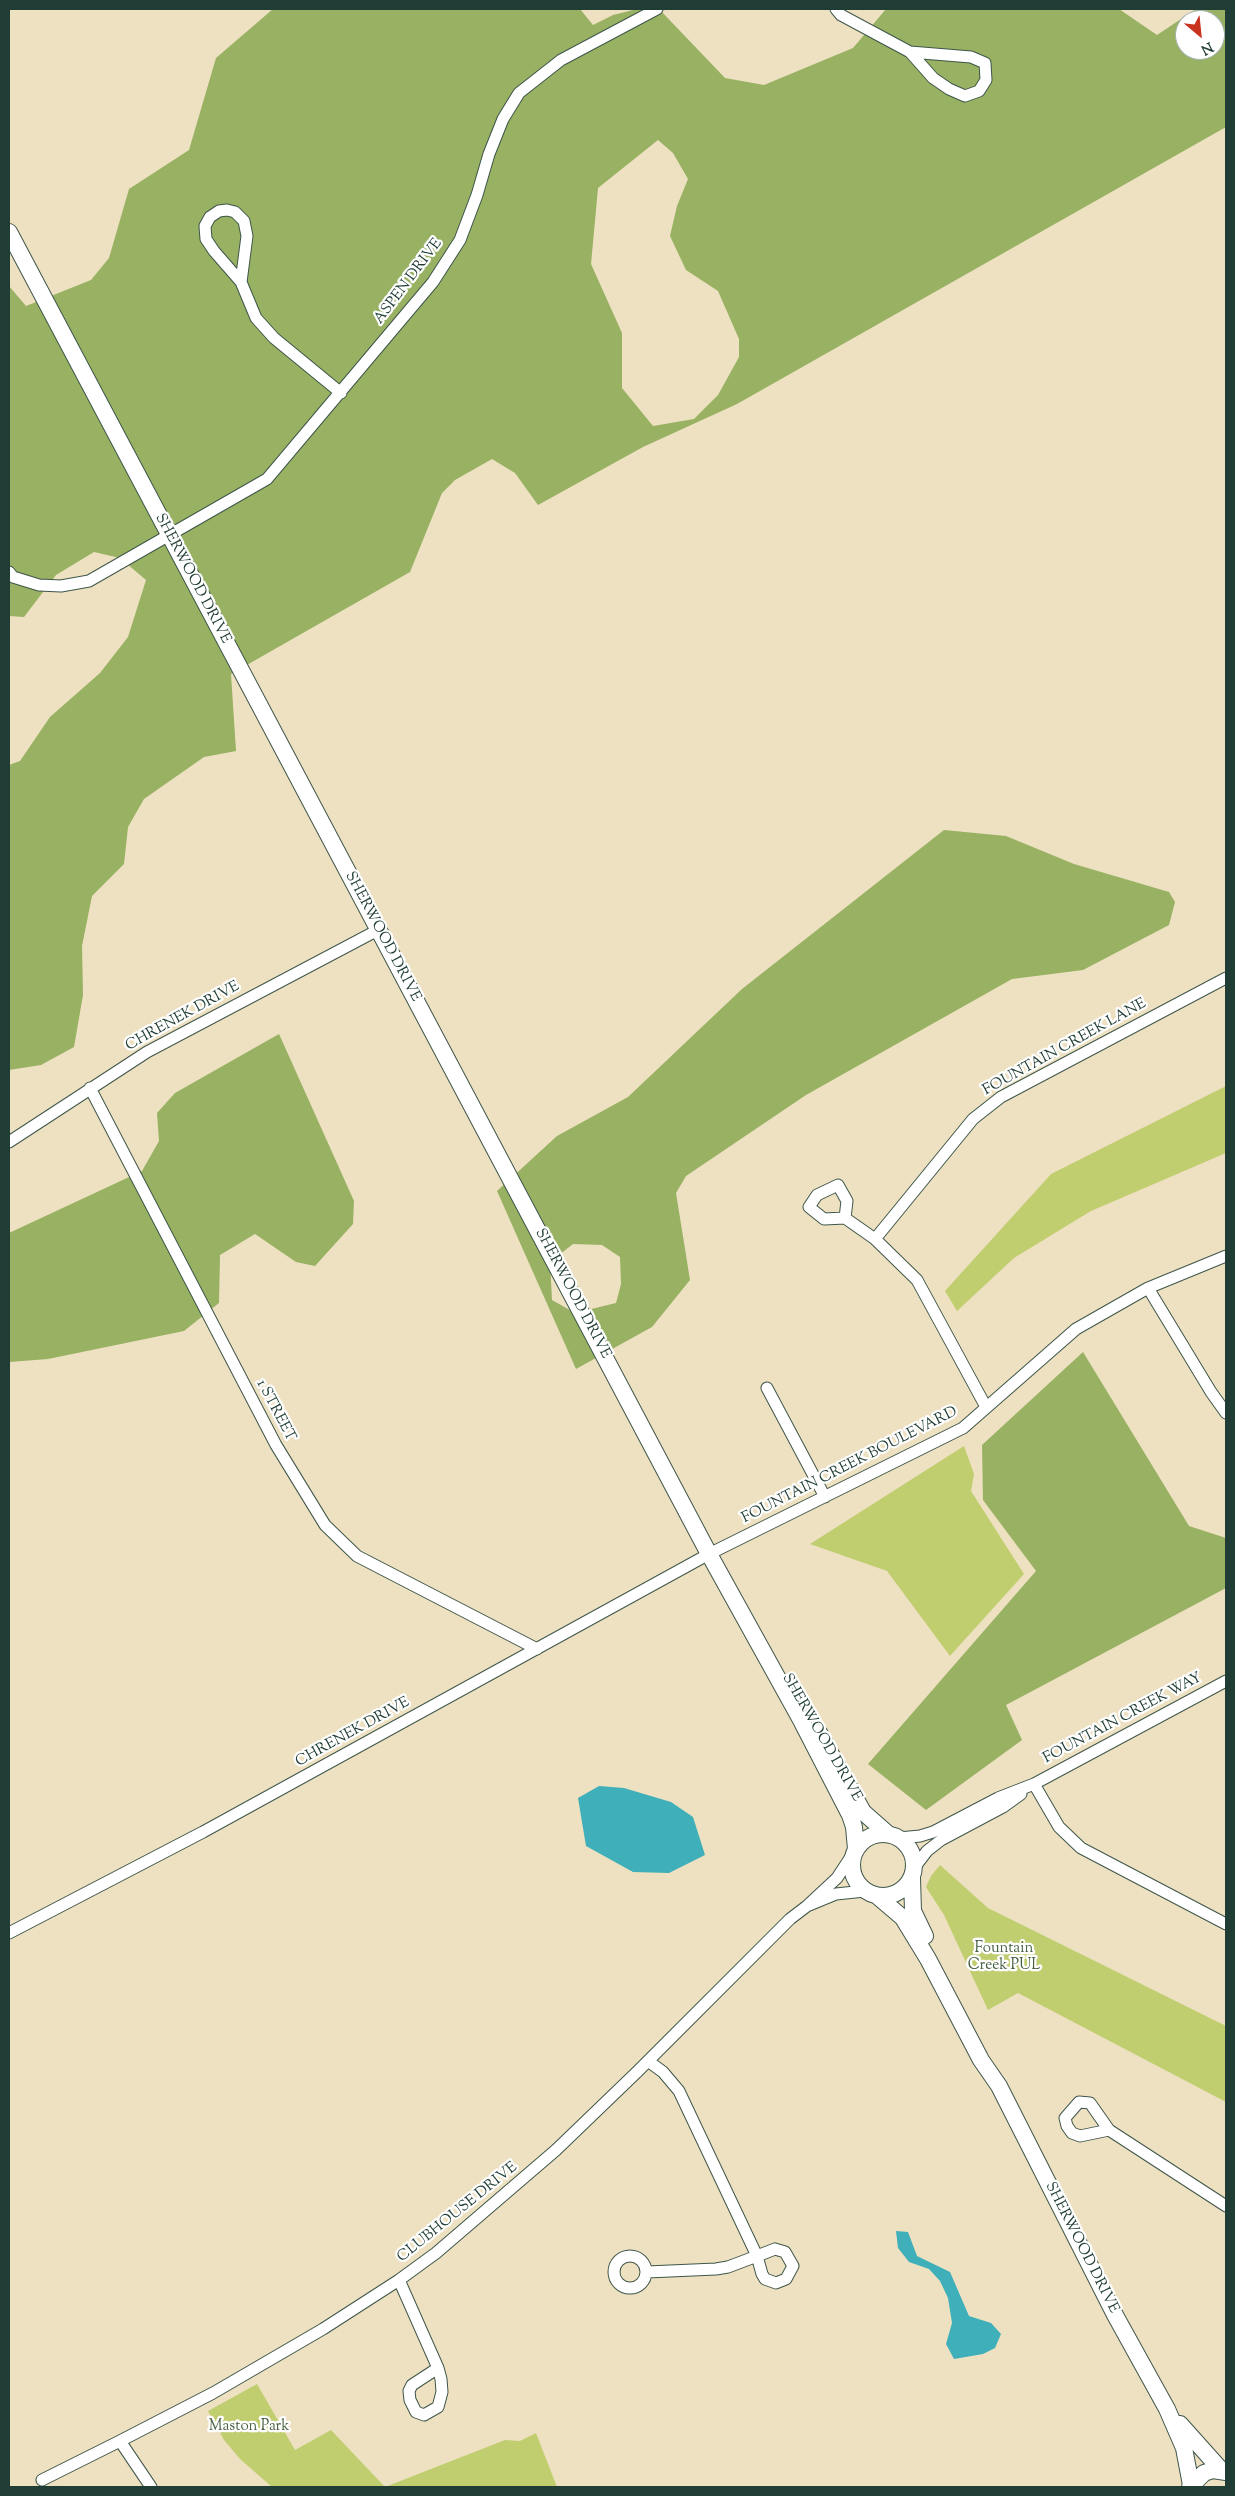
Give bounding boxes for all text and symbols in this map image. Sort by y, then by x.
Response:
north arrow [1175,10,1225,60]
text: N [1197,36,1216,59]
street label: ASPEN DRIVE [371,236,447,328]
street label: SHERWOOD DRIVE [150,511,234,647]
street label: SHERWOOD DRIVE [340,869,424,1005]
street label: CHRENEK DRIVE [123,978,243,1056]
street label: FOUNTAIN CREEK LANE [980,996,1150,1100]
street label: SHERWOOD DRIVE [530,1226,614,1362]
street label: 1 STREET [251,1377,299,1445]
street label: FOUNTAIN CREEK BOULEVARD [739,1404,961,1528]
street label: FOUNTAIN CREEK WAY [1041,1669,1205,1769]
street label: SHERWOOD DRIVE [777,1671,865,1805]
street label: CHRENEK DRIVE [293,1694,413,1772]
park label: Fountain Creek PUL [968,1940,1040,1975]
street label: CLUBHOUSE DRIVE [394,2159,522,2267]
street label: SHERWOOD DRIVE [1040,2180,1122,2316]
park label: Maston Park [209,2418,289,2436]

